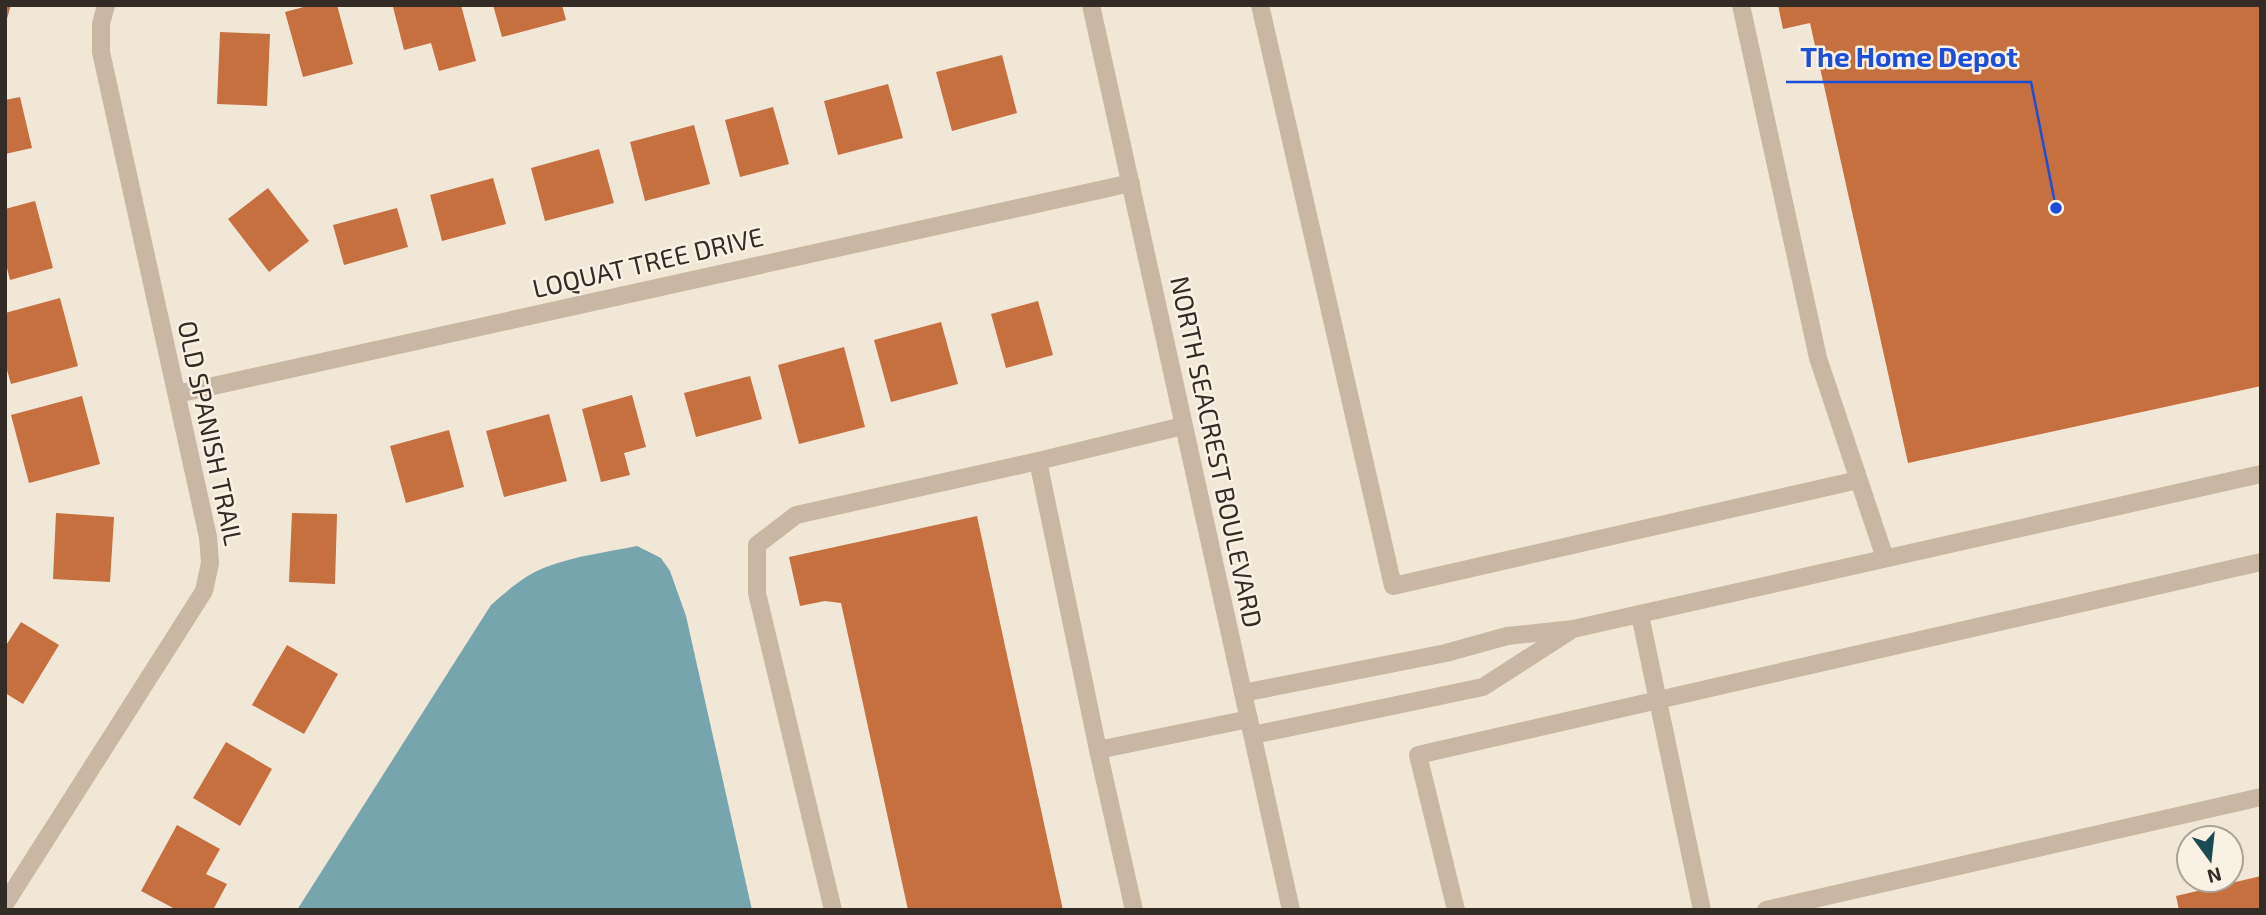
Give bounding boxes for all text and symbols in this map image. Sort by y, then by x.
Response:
callout: The Home Depot [1786,33,2031,82]
text: The Home Depot [1800,39,2018,73]
street label: LOQUAT TREE DRIVE [529,220,766,303]
street label: NORTH SEACREST BOULEVARD [1165,273,1270,630]
street label: OLD SPANISH TRAIL [173,318,250,548]
north arrow [2175,824,2245,894]
text: N [2205,863,2224,889]

